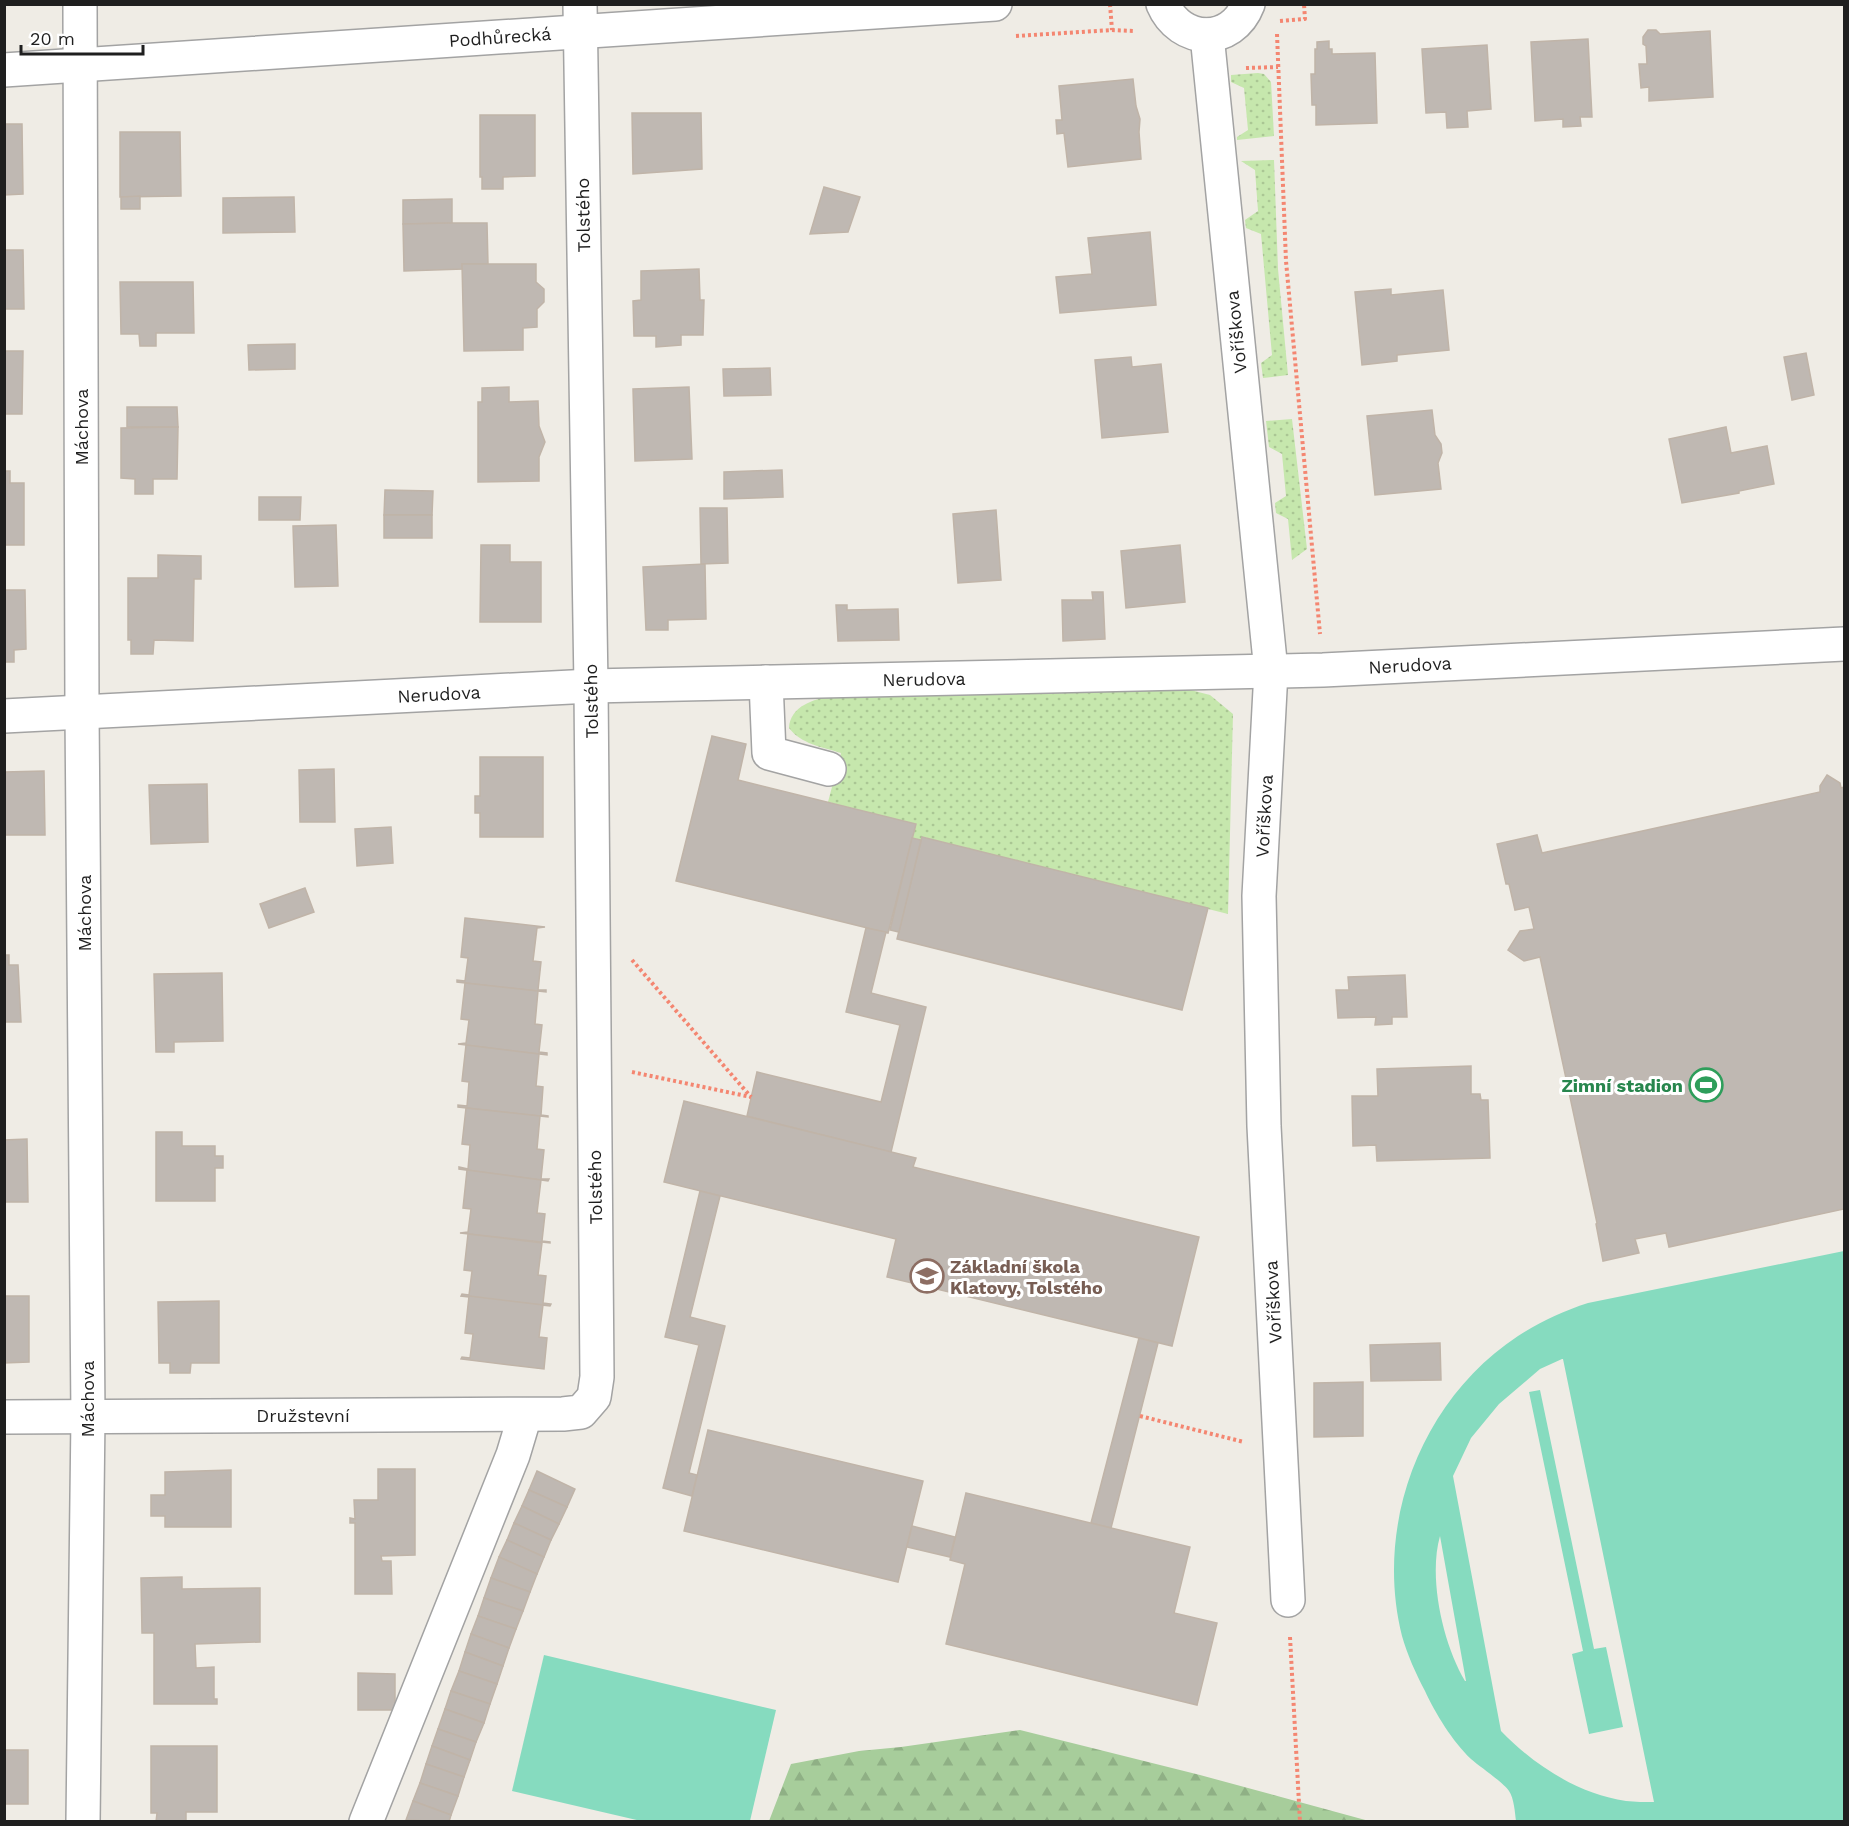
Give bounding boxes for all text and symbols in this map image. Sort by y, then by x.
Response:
scale bar [21,18,142,56]
street label: Podhůrecká [448,23,552,51]
text: 20 m [30,28,75,49]
street label: Tolstého [572,178,594,252]
street label: Voříškova [1221,290,1251,374]
street label: Máchova [71,389,92,465]
street label: Nerudova [1368,652,1452,678]
street label: Tolstého [580,664,602,738]
street label: Nerudova [882,668,966,690]
street label: Nerudova [397,681,481,707]
street label: Voříškova [1251,774,1277,858]
street label: Máchova [74,875,95,951]
sports icon: Zimní stadion [1688,1067,1724,1103]
place label: Zimní stadion [1561,1075,1683,1096]
street label: Tolstého [584,1150,606,1224]
place label: Základní škola Klatovy, Tolstého [950,1256,1103,1298]
school or university icon: Základní škola Klatovy, Tolstého [909,1258,945,1294]
street label: Voříškova [1260,1260,1286,1344]
street label: Máchova [77,1361,98,1437]
street label: Družstevní [256,1405,350,1426]

